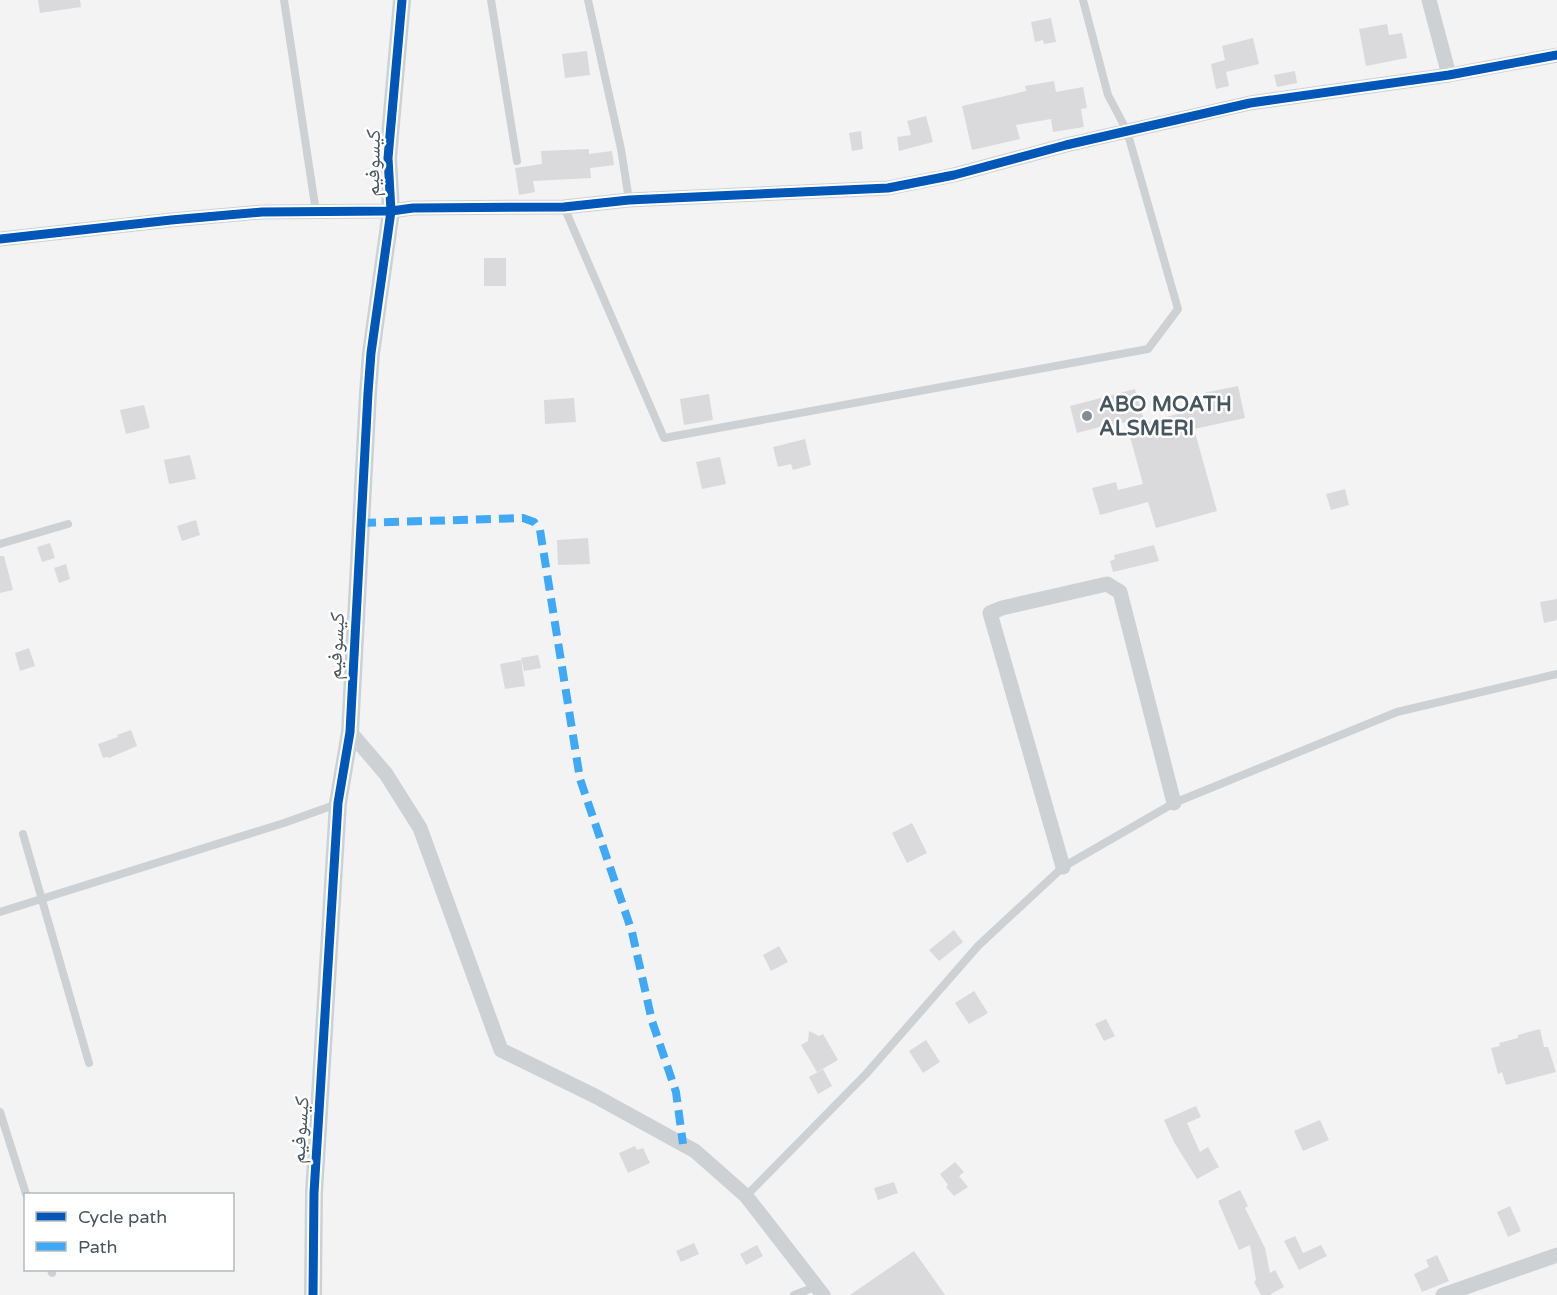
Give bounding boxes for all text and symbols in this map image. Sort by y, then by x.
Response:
street label: كيسوفيم [360,129,387,197]
place label: ABO MOATH ALSMERI [1099,392,1232,441]
marker: ABO MOATH ALSMERI [1080,409,1094,423]
street label: كيسوفيم [322,611,351,680]
street label: كيسوفيم [285,1095,316,1165]
legend [24,1193,234,1271]
text: Cycle path [78,1206,167,1228]
text: Path [78,1236,117,1258]

